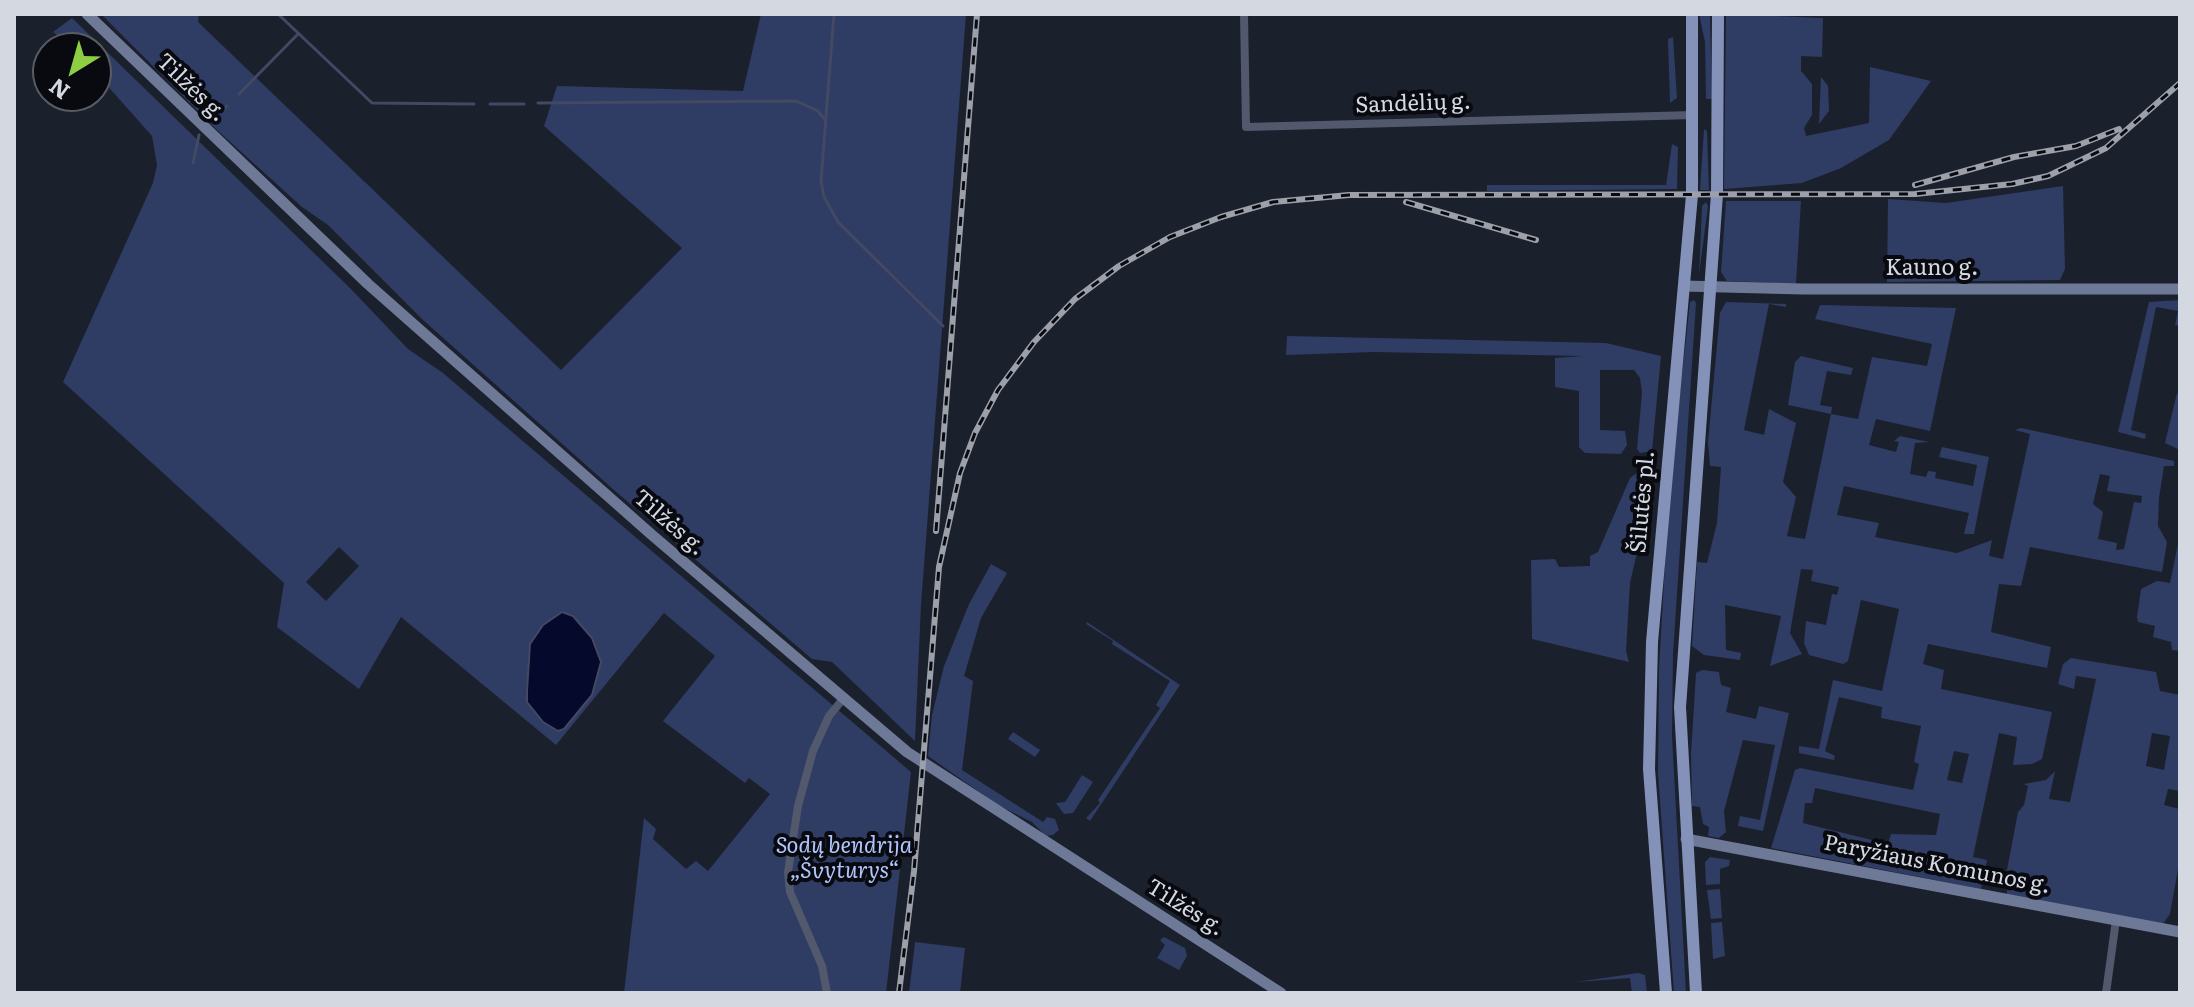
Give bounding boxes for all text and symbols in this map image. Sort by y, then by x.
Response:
north arrow [32,32,112,112]
street label: Tilžės g. [151,48,231,128]
text: N [41,71,76,109]
street label: Sandėlių g. [1355,89,1471,119]
street label: Kauno g. [1886,256,1978,282]
street label: Šilutės pl. [1625,450,1661,554]
street label: Tilžės g. [628,485,710,561]
street label: Paryžiaus Komunos g. [1822,830,2052,900]
park label: Sodų bendrija „Švyturys“ [776,834,912,886]
street label: Tilžės g. [1141,874,1229,942]

